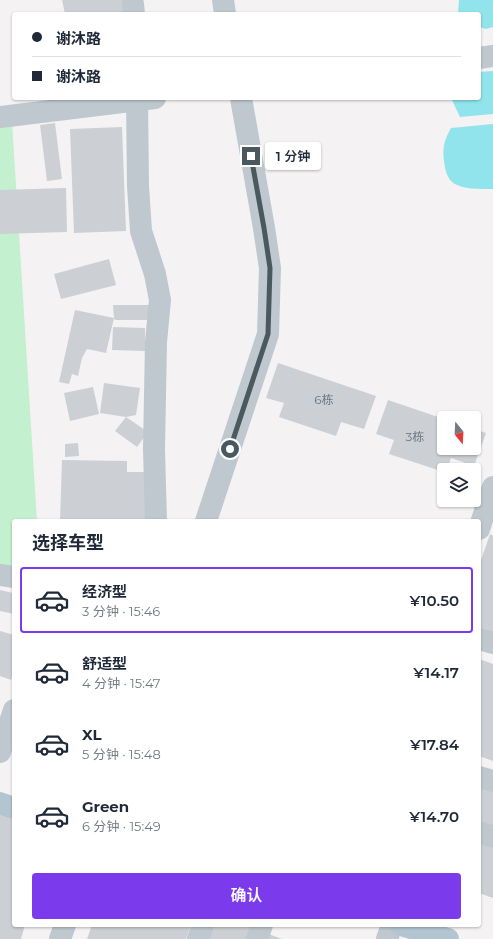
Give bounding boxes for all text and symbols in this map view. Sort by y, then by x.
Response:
text: 谢沐路 [56,29,101,48]
text: 谢沐路 [56,67,101,86]
callout: 1 分钟 [265,142,321,170]
route end [242,147,260,165]
text: 1 分钟 [276,148,310,164]
house number: 6栋 [314,392,334,407]
north arrow [437,411,481,455]
map controls [437,411,481,507]
house number: 3栋 [406,429,424,444]
route start [221,440,239,458]
button: layers [437,463,481,507]
text: 选择车型 [32,532,104,554]
icon: car [34,582,70,618]
text: 经济型 [82,582,127,601]
text: ¥10.50 [410,591,459,610]
text: 3 分钟 · 15:46 [82,603,160,619]
icon: car [34,654,70,690]
text: 舒适型 [82,654,127,673]
text: ¥14.17 [413,663,459,682]
text: 4 分钟 · 15:47 [82,675,161,691]
text: XL [82,725,101,744]
icon: car [34,726,70,762]
text: ¥17.84 [410,735,459,754]
text: 5 分钟 · 15:48 [82,746,161,762]
text: Green [82,797,129,816]
icon: car [34,798,70,834]
text: ¥14.70 [409,807,459,826]
text: 6 分钟 · 15:49 [82,818,161,834]
button: 确认 [32,873,461,919]

